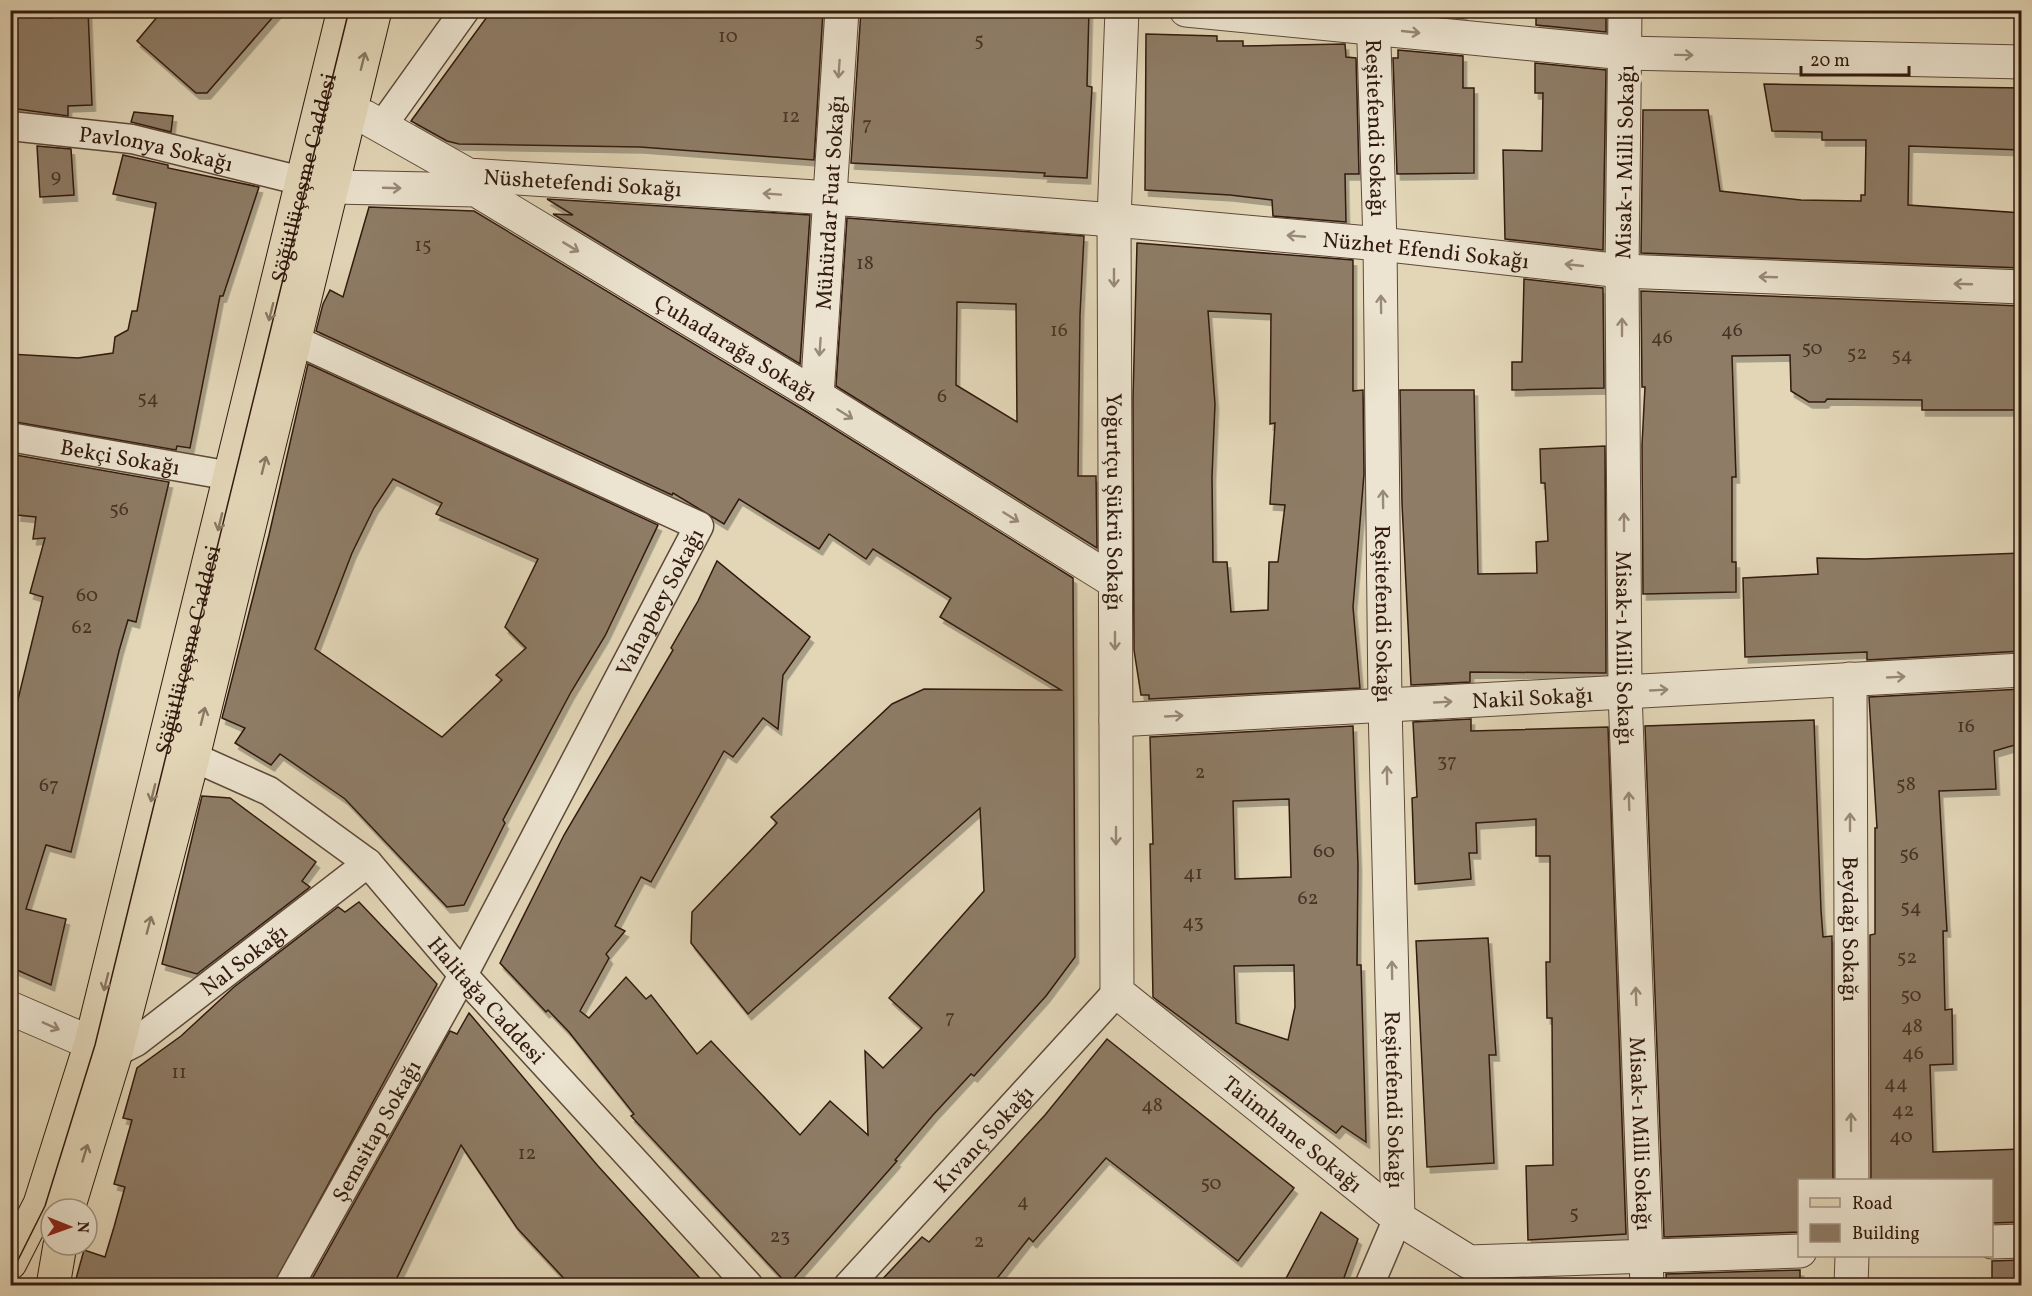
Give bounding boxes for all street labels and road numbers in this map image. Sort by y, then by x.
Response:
street label: Reşitefendi Sokağı [1356,39,1392,217]
street label: Misak-ı Milli Sokağı [1609,65,1644,260]
street label: Söğütlüçeşme Caddesi [265,70,346,286]
street label: Mühürdar Fuat Sokağı [810,94,854,311]
street label: Pavlonya Sokağı [77,120,236,181]
street label: Nüshetefendi Sokağı [482,163,683,207]
street label: Nüzhet Efendi Sokağı [1321,226,1531,279]
street label: Çuhadarağa Sokağı [647,288,822,411]
street label: Yoğurtçu Şükrü Sokağı [1097,393,1129,611]
street label: Bekçi Sokağı [57,433,182,485]
street label: Vahapbey Sokağı [610,524,713,682]
street label: Reşitefendi Sokağı [1365,525,1398,703]
street label: Söğütlüçeşme Caddesi [149,542,230,758]
street label: Misak-ı Milli Sokağı [1606,551,1640,746]
street label: Nakil Sokağı [1471,681,1594,718]
street label: Beydağı Sokağı [1833,856,1864,1002]
street label: Nal Sokağı [195,917,295,1005]
street label: Halitağa Caddesi [419,931,551,1072]
street label: Reşitefendi Sokağı [1375,1010,1410,1189]
street label: Misak-ı Milli Sokağı [1620,1036,1658,1232]
street label: Şemsitap Sokağı [326,1055,430,1209]
street label: Talimhane Sokağı [1215,1070,1368,1201]
street label: Kıvanç Sokağı [928,1079,1042,1201]

